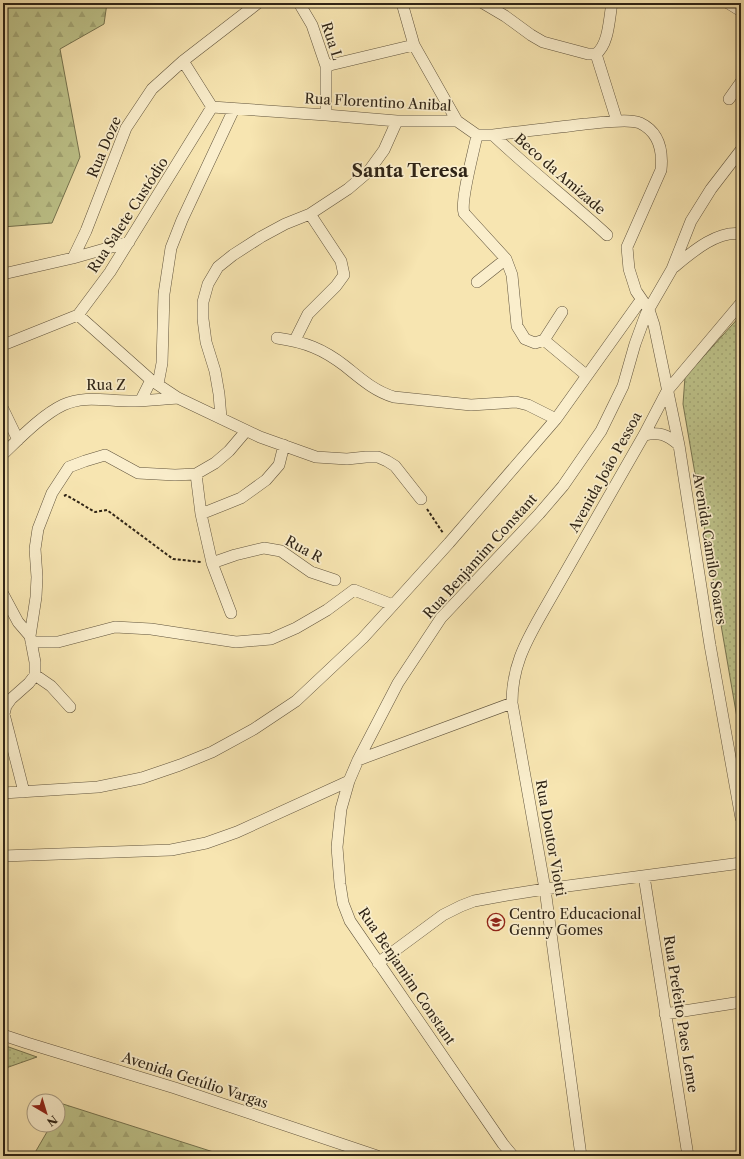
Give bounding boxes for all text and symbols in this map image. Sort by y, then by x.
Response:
street label: Rua L [317,20,347,62]
street label: Rua Florentino Anibal [304,89,452,115]
street label: Rua Doze [83,114,125,180]
street label: Beco da Amizade [511,130,609,219]
street label: Rua Salete Custódio [84,154,172,276]
district label: Santa Teresa [352,160,469,182]
street label: Rua Z [86,376,126,394]
street label: Avenida João Pessoa [564,408,646,536]
street label: Avenida Camilo Soares [689,471,731,626]
street label: Rua Benjamim Constant [419,490,541,622]
street label: Rua R [282,531,327,567]
street label: Rua Doutor Viotti [532,778,570,898]
street label: Rua Benjamim Constant [354,904,460,1048]
place label: Centro Educacional Genny Gomes [509,905,641,939]
school or university icon: Centro Educacional Genny Gomes [486,912,506,932]
street label: Rua Prefeito Paes Leme [660,934,702,1094]
street label: Avenida Getúlio Vargas [119,1048,270,1112]
north arrow [26,1093,66,1133]
text: N [44,1112,60,1130]

